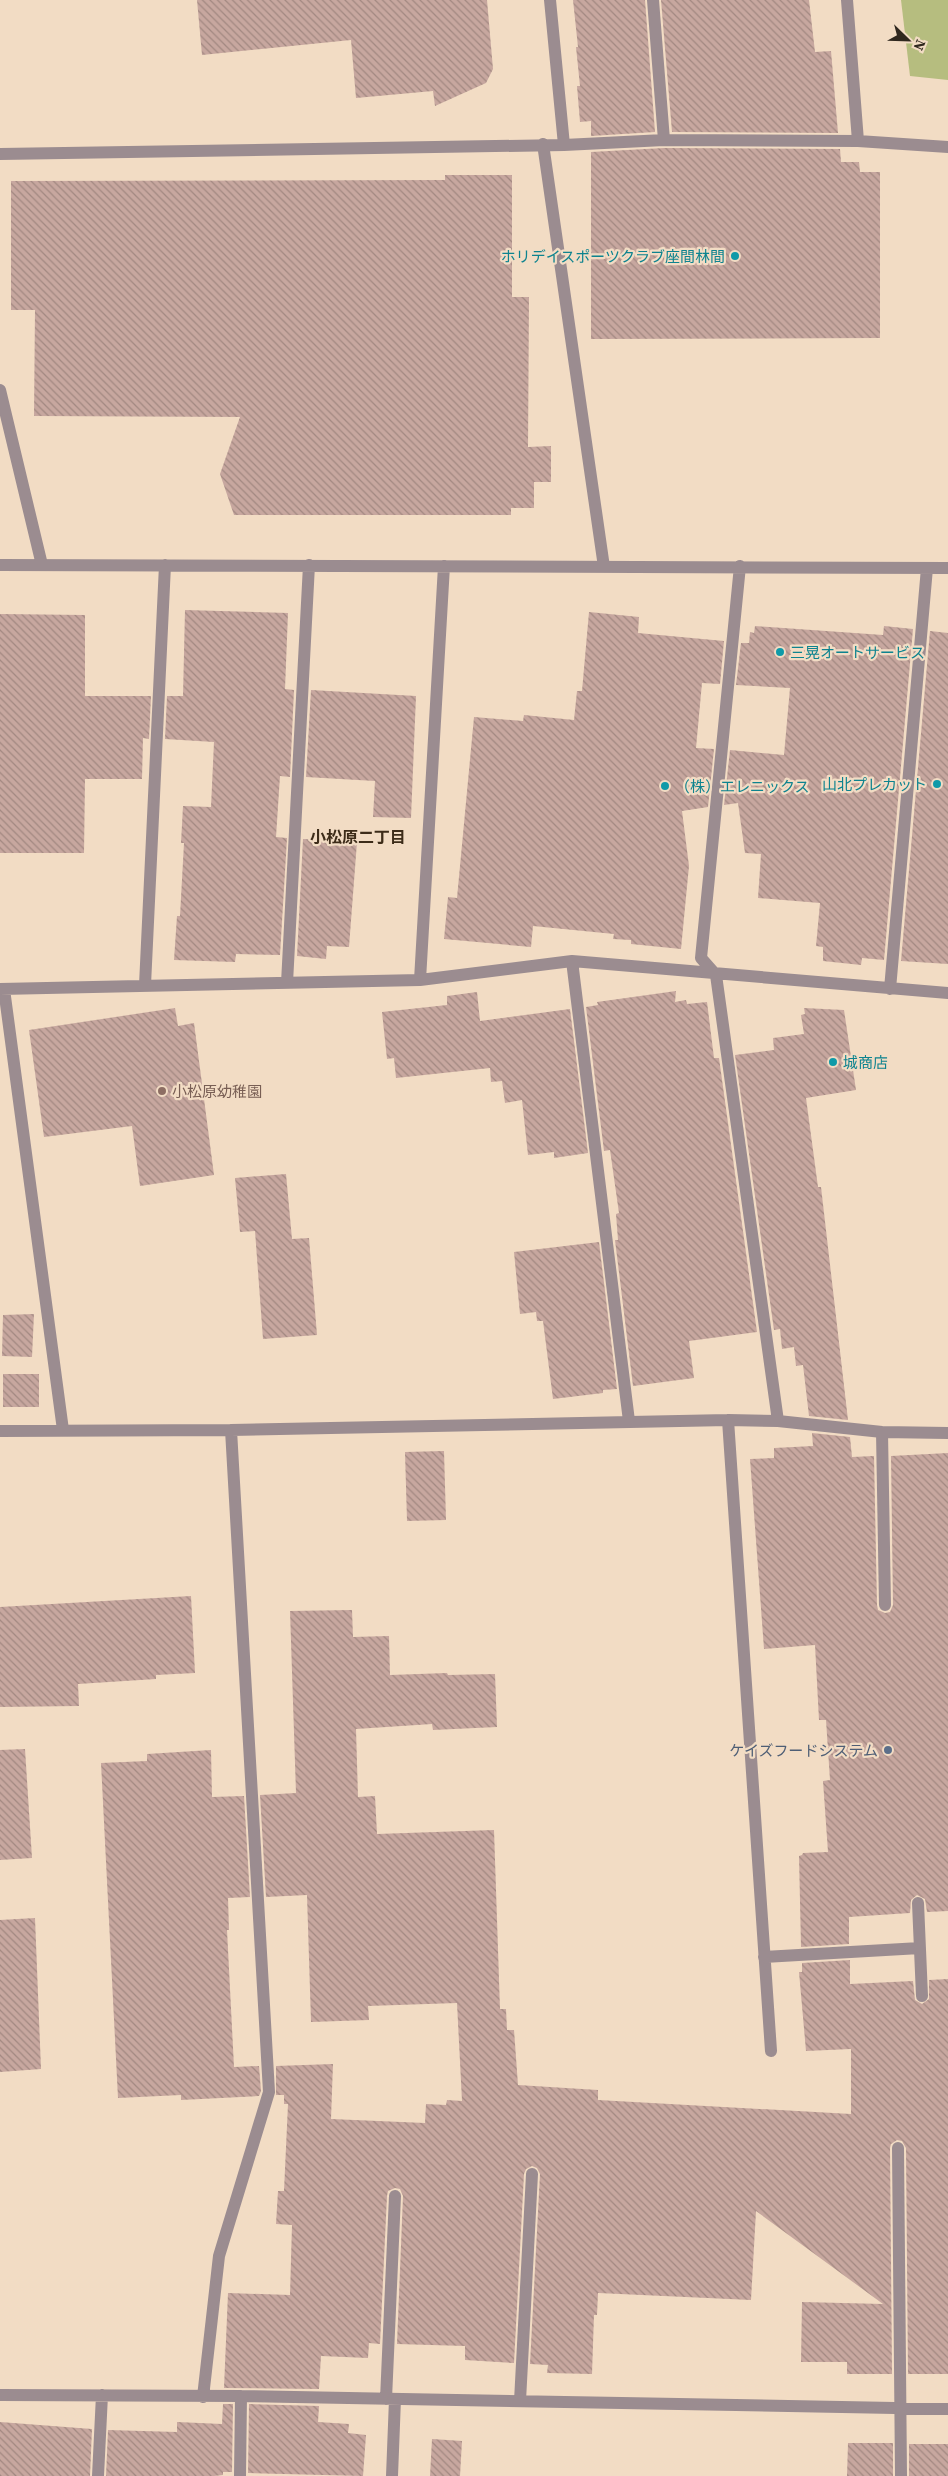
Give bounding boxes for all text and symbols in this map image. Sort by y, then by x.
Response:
north arrow [883,15,933,65]
text: N [909,36,931,54]
place label: ホリデイスポーツクラブ座間林間 [501,246,725,267]
marker: ホリデイスポーツクラブ座間林間 [729,250,741,262]
place label: 三晃オートサービス [790,642,925,663]
marker: 三晃オートサービス [774,646,786,658]
place label: 山北プレカット [822,774,927,795]
place label: （株）エレニックス [675,776,810,797]
marker: 山北プレカット [931,778,943,790]
marker: （株）エレニックス [659,780,671,792]
district label: 小松原二丁目 [310,826,406,848]
place label: 城商店 [843,1052,888,1073]
marker: 城商店 [827,1056,839,1068]
place label: 小松原幼稚園 [172,1081,262,1102]
marker: 小松原幼稚園 [156,1085,168,1097]
place label: ケイズフードシステム [729,1740,878,1761]
marker: ケイズフードシステム [882,1744,894,1756]

